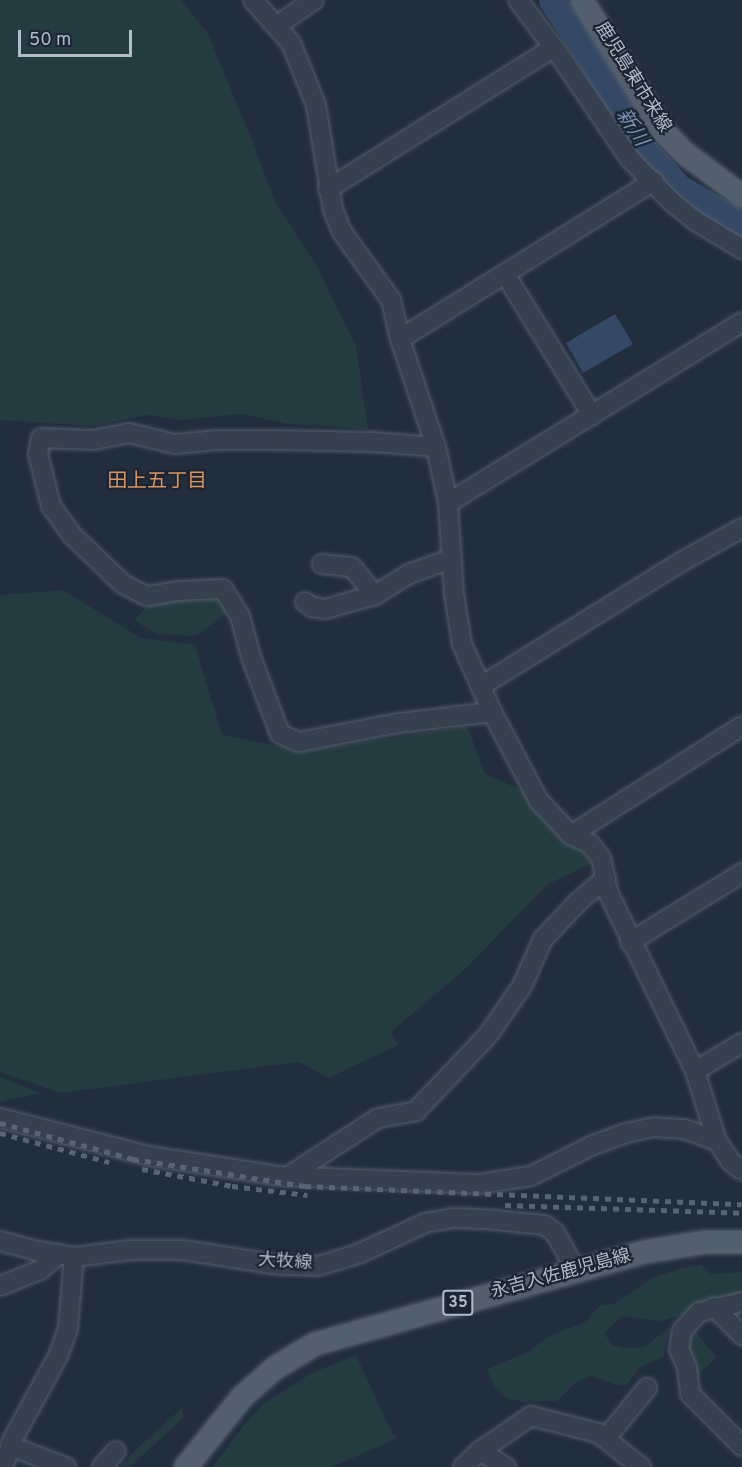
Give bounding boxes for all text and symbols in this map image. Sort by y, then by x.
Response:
scale bar [21,18,135,56]
street label: 鹿児島東市来線 [589,19,675,137]
text: 50 m [29,29,71,52]
water label: 新川 [610,105,652,151]
district label: 田上五丁目 [107,470,207,494]
street label: 永吉入佐鹿児島線 [489,1246,633,1304]
street label: 大牧線 [257,1250,313,1276]
road number: 35 [442,1290,474,1316]

